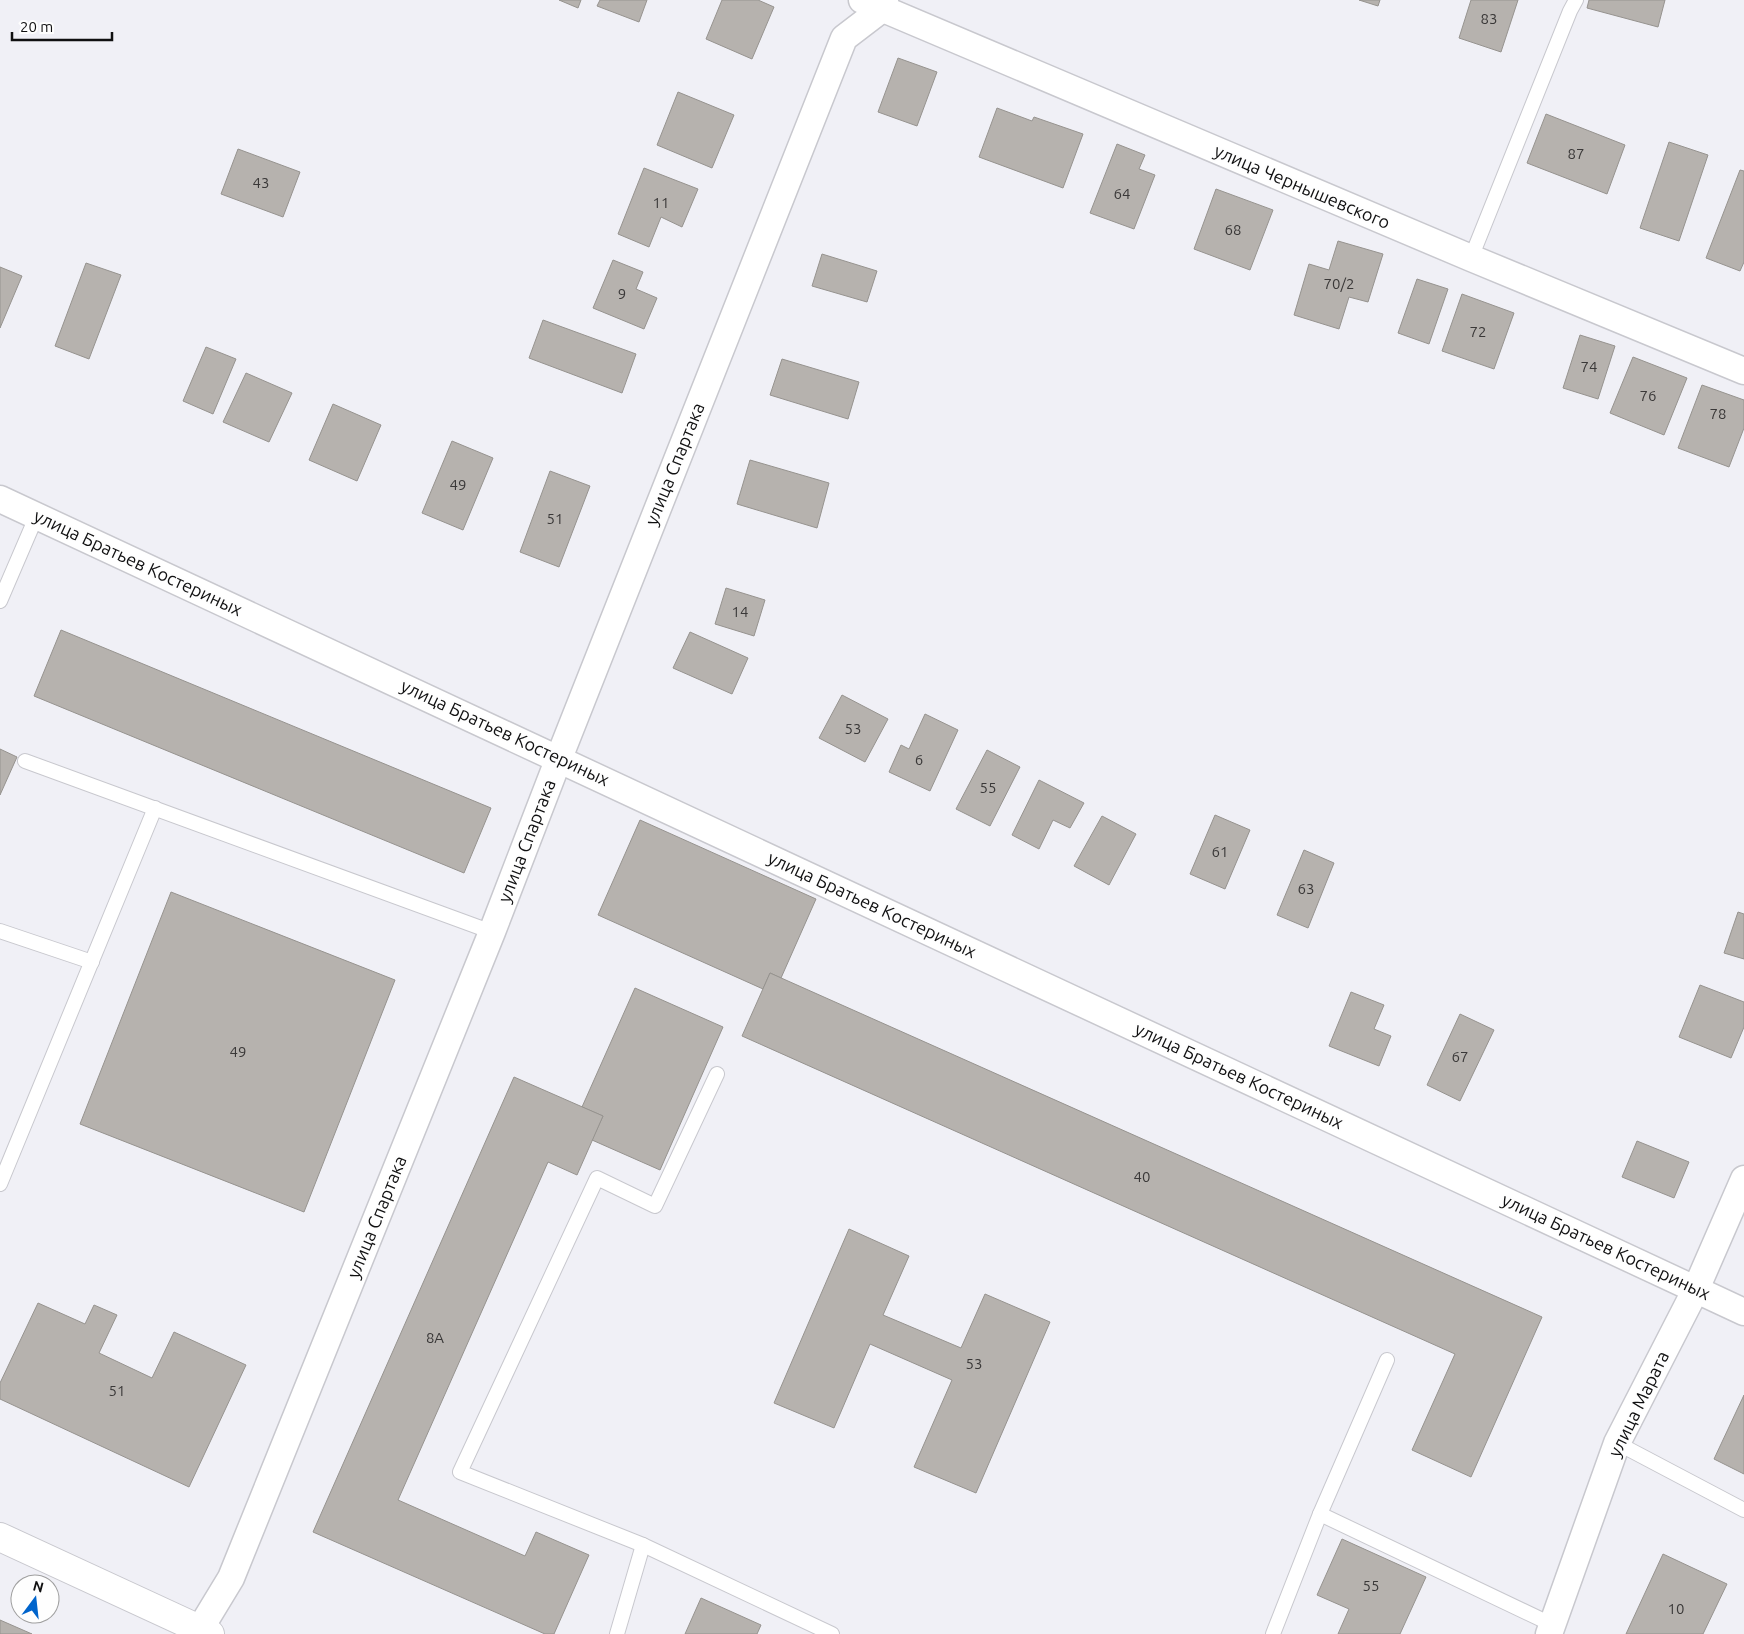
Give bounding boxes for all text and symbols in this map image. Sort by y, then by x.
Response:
scale bar [12,10,112,42]
house number: 83 [1481,10,1497,27]
text: 20 m [20,18,53,35]
street label: улица Чернышевского [1212,140,1393,232]
house number: 87 [1568,145,1584,162]
house number: 43 [253,174,269,191]
house number: 64 [1114,185,1130,202]
house number: 11 [653,194,669,211]
house number: 68 [1225,221,1241,238]
house number: 70/2 [1324,275,1354,292]
house number: 9 [618,285,626,302]
house number: 72 [1470,323,1486,340]
house number: 74 [1581,358,1597,375]
house number: 76 [1640,387,1656,404]
street label: улица Спартака [640,399,708,528]
house number: 78 [1710,405,1726,422]
house number: 49 [450,476,466,493]
street label: улица Братьев Костериных [31,505,246,619]
house number: 51 [547,510,563,527]
house number: 14 [732,603,748,620]
street label: улица Братьев Костериных [398,675,613,789]
house number: 53 [845,720,861,737]
house number: 6 [915,751,923,768]
street label: улица Спартака [493,776,559,905]
house number: 55 [980,779,996,796]
house number: 61 [1212,843,1228,860]
street label: улица Братьев Костериных [765,847,980,961]
house number: 63 [1298,880,1314,897]
street label: улица Братьев Костериных [1132,1018,1347,1132]
house number: 49 [230,1043,246,1060]
house number: 67 [1452,1048,1468,1065]
street label: улица Спартака [342,1152,410,1281]
house number: 40 [1134,1168,1150,1185]
street label: улица Братьев Костериных [1499,1189,1714,1303]
house number: 8А [426,1329,444,1346]
street label: улица Марата [1604,1347,1672,1460]
house number: 53 [966,1355,982,1372]
house number: 51 [109,1382,125,1399]
north arrow [10,1574,60,1624]
text: N [31,1577,45,1596]
house number: 55 [1363,1577,1379,1594]
house number: 10 [1668,1600,1684,1617]

